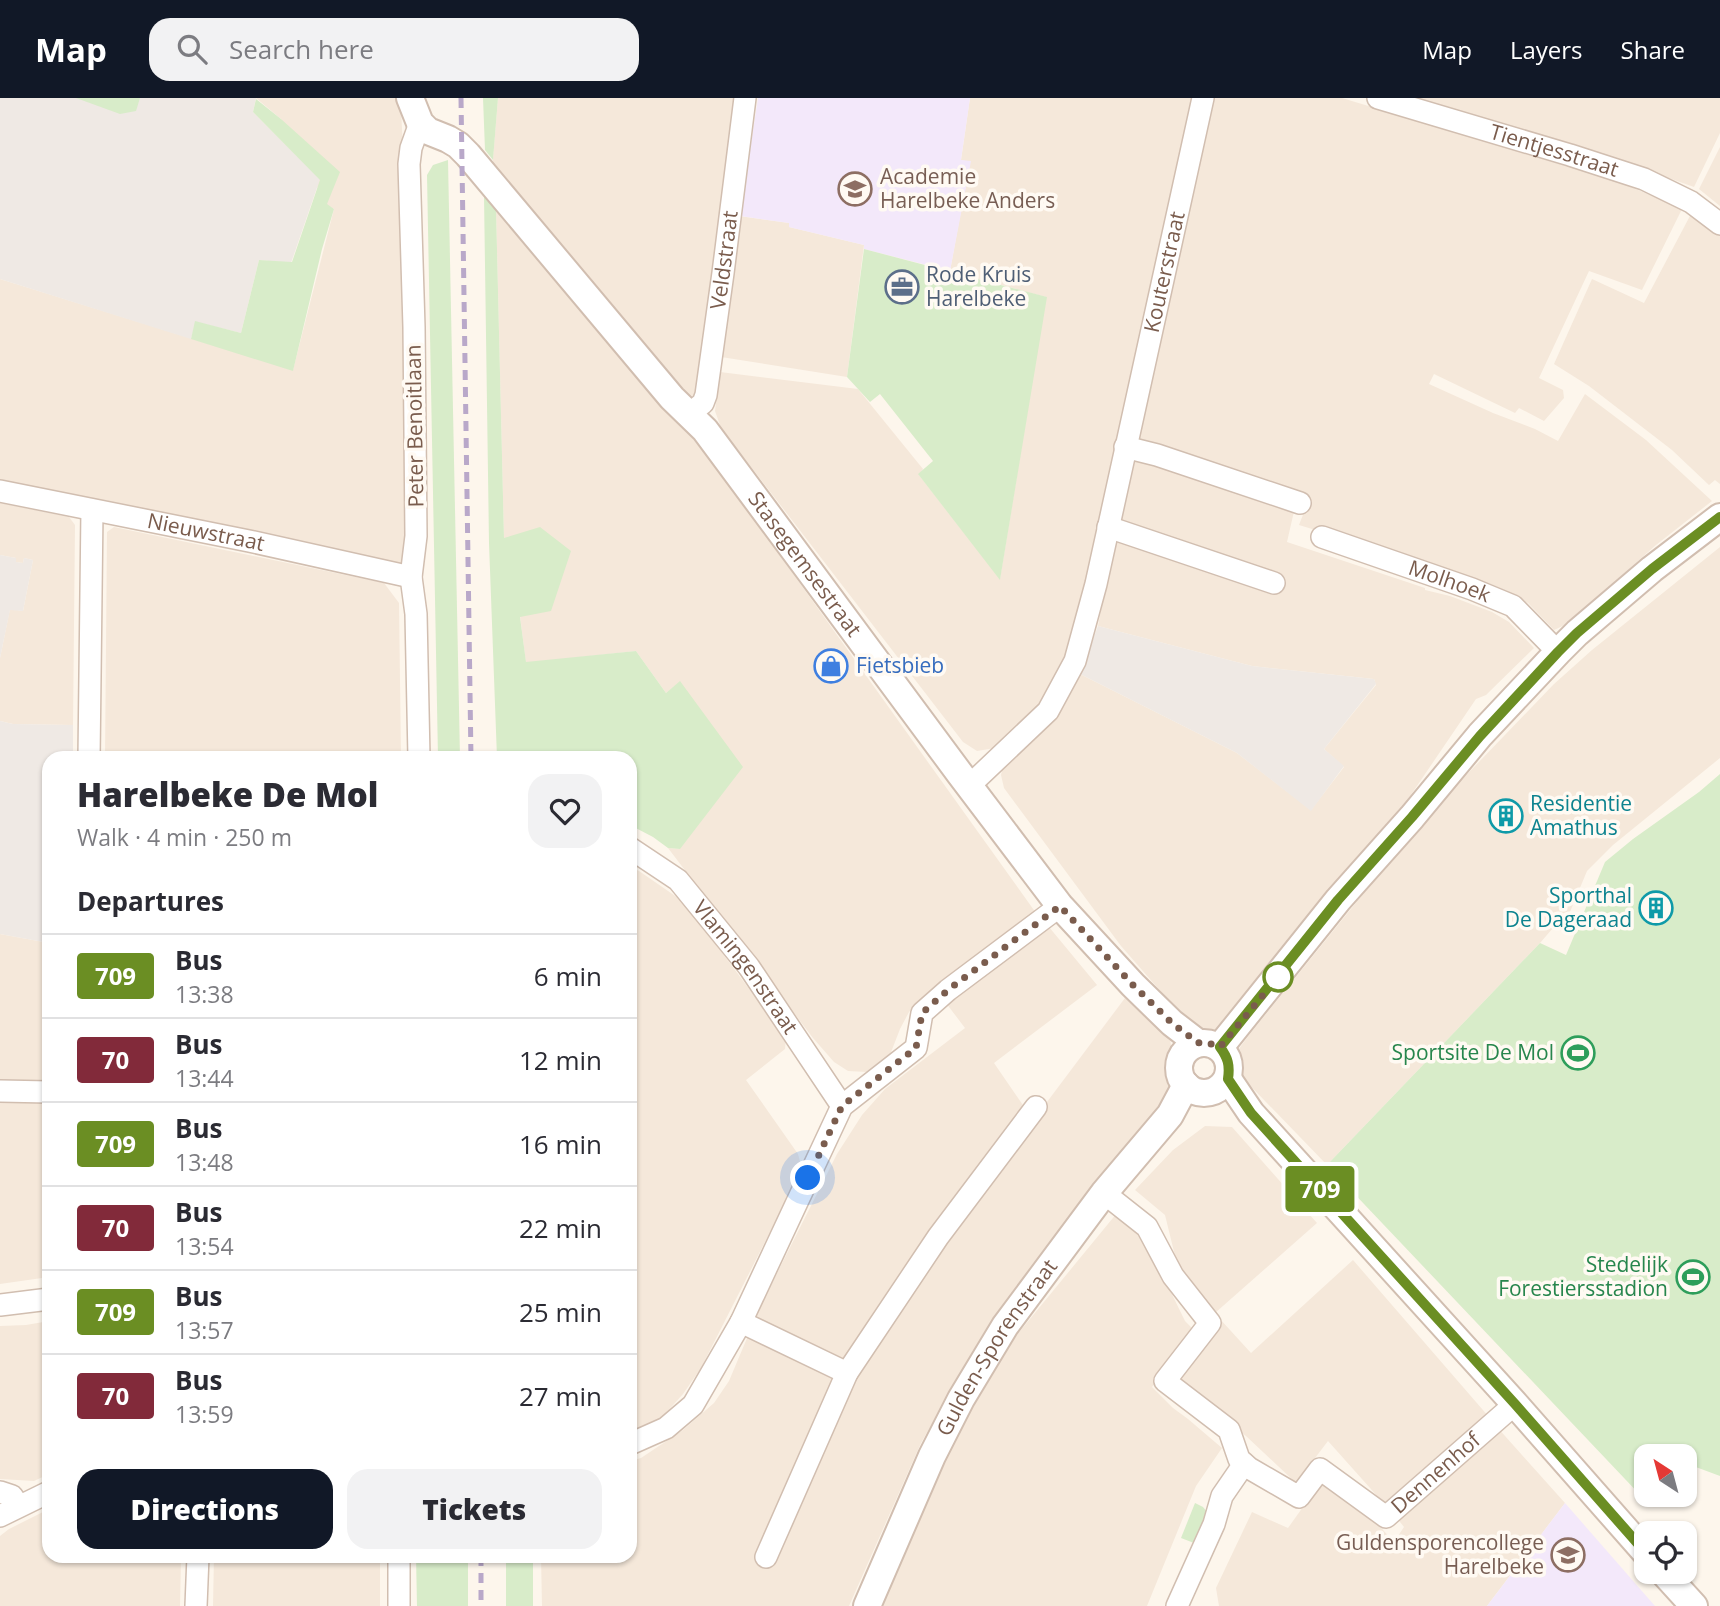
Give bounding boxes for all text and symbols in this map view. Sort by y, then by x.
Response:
search box [149,18,639,81]
text: Map [35,27,107,72]
icon: search [173,30,211,68]
text: Search here [229,31,374,67]
text: Map [1422,33,1472,66]
text: Layers [1510,33,1583,66]
text: Share [1621,33,1685,66]
street label: Tientjesstraat [1487,117,1622,183]
place label: Academie Harelbeke Anders [880,162,1055,214]
school or university icon: Academie Harelbeke Anders [836,170,874,208]
street label: Veldstraat [703,209,744,311]
street label: Kouterstraat [1137,209,1191,335]
place label: Rode Kruis Harelbeke [926,260,1031,312]
office icon: Rode Kruis Harelbeke [883,268,921,306]
street label: Peter Benoitlaan [399,344,429,508]
street label: Stasegemsestraat [742,486,868,642]
street label: Nieuwstraat [145,506,267,557]
street label: Molhoek [1405,553,1495,608]
shop icon: Fietsbieb [812,647,850,685]
place label: Fietsbieb [856,651,944,679]
text: Harelbeke De Mol [77,772,379,817]
button: heart [528,774,602,848]
place label: Residentie Amathus [1530,789,1632,841]
building icon: Residentie Amathus [1487,797,1525,835]
text: Walk · 4 min · 250 m [77,821,292,853]
place label: Sporthal De Dageraad [1505,881,1632,933]
text: Departures [77,883,224,919]
building icon: Sporthal De Dageraad [1637,889,1675,927]
street label: Vlamingenstraat [687,894,805,1039]
text: Bus [175,942,222,978]
text: 6 min [534,958,602,994]
text: 709 [95,959,136,992]
unlabelled marker [1263,962,1293,992]
text: 13:38 [175,978,234,1010]
text: Bus [175,1026,222,1062]
sports icon: Sportsite De Mol [1559,1034,1597,1072]
place label: Sportsite De Mol [1392,1038,1554,1066]
text: 12 min [519,1042,602,1078]
text: 70 [102,1043,129,1076]
text: 13:44 [175,1062,234,1094]
text: Bus [175,1110,222,1146]
text: 16 min [519,1126,602,1162]
text: 709 [95,1127,136,1160]
text: 13:48 [175,1146,234,1178]
your location [790,1160,825,1195]
line badge: 709 [1280,1166,1360,1212]
text: 709 [1299,1172,1341,1205]
text: Bus [175,1194,222,1230]
text: 22 min [519,1210,602,1246]
text: 70 [102,1211,129,1244]
text: 13:54 [175,1230,234,1262]
place label: Stedelijk Forestiersstadion [1498,1250,1668,1302]
street label: Gulden-Sporenstraat [930,1253,1063,1441]
sports icon: Stedelijk Forestiersstadion [1674,1258,1712,1296]
text: Bus [175,1278,222,1314]
text: 25 min [519,1294,602,1330]
text: 709 [95,1295,136,1328]
text: 13:57 [175,1314,234,1346]
text: Bus [175,1362,222,1398]
text: 27 min [519,1378,602,1414]
text: 70 [102,1379,129,1412]
text: 13:59 [175,1398,234,1430]
street label: Dennenhof [1385,1424,1487,1519]
north arrow [1634,1444,1698,1507]
map controls [1634,1444,1697,1584]
button: Directions [77,1469,333,1549]
button: Tickets [347,1469,602,1549]
button: locate [1634,1521,1697,1584]
place label: Guldensporencollege Harelbeke [1336,1528,1544,1580]
school or university icon: Guldensporencollege Harelbeke [1549,1536,1587,1574]

